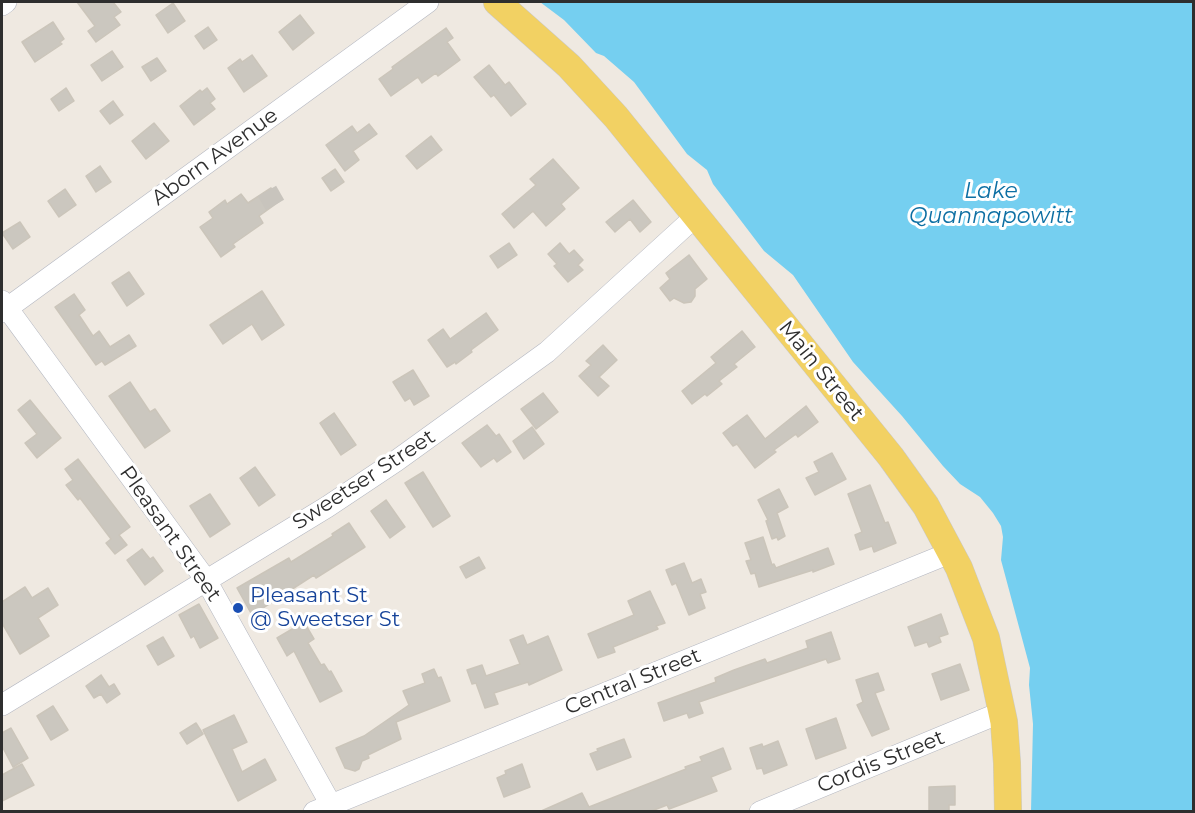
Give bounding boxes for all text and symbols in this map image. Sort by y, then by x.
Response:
street label: Aborn Avenue [147,103,283,211]
water label: Lake Quannapowitt [909,179,1073,230]
street label: Main Street [773,316,869,426]
street label: Sweetser Street [288,424,440,536]
street label: Pleasant Street [114,461,226,607]
place label: Pleasant St @ Sweetser St [250,583,400,633]
marker: Pleasant St @ Sweetser St [231,601,245,615]
street label: Central Street [561,643,705,721]
street label: Cordis Street [814,725,948,799]

